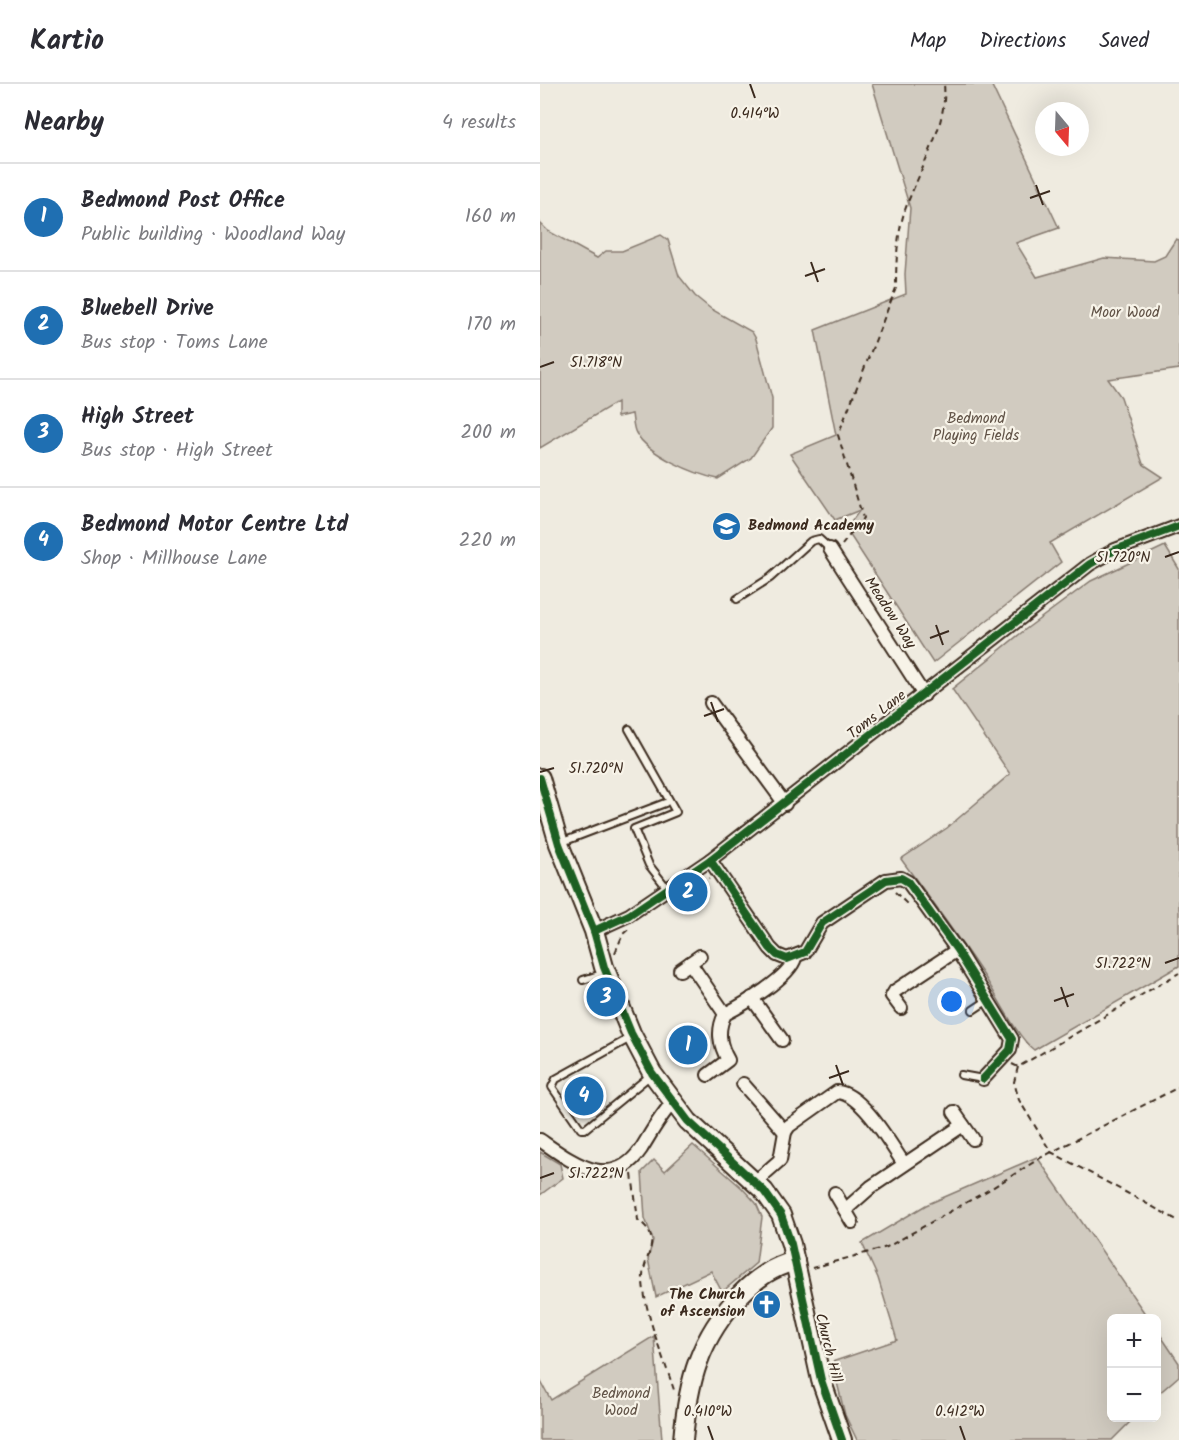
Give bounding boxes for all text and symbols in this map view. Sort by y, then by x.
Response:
text: Kartio [30,19,104,64]
text: Map [910,25,946,58]
text: Directions [979,25,1066,58]
text: Saved [1099,25,1149,58]
text: Nearby [24,102,104,144]
text: 0.414°W [730,102,780,126]
north arrow [1035,102,1089,156]
text: 4 results [442,107,516,139]
text: Bedmond Post Office [81,184,285,219]
text: 1 [40,201,47,233]
text: 160 m [465,201,516,233]
text: Public building · Woodland Way [81,219,345,251]
text: Bluebell Drive [81,292,214,327]
park label: Moor Wood [1090,301,1160,325]
text: 2 [38,309,49,341]
text: 170 m [467,309,516,341]
text: Bus stop · Toms Lane [81,327,268,359]
text: 51.718°N [570,351,622,375]
text: High Street [81,400,194,435]
park label: Bedmond Playing Fields [933,407,1020,448]
text: 3 [38,417,49,449]
text: 200 m [460,417,516,449]
text: Bus stop · High Street [81,435,273,467]
text: Bedmond Motor Centre Ltd [81,508,348,543]
school or university icon: Bedmond Academy [711,510,743,542]
place label: Bedmond Academy [748,514,874,538]
text: 4 [38,525,49,557]
text: 220 m [459,525,516,557]
text: Shop · Millhouse Lane [81,543,267,575]
text: 51.720°N [1096,546,1150,570]
street label: Meadow Way [858,572,923,655]
street label: Toms Lane [842,684,912,746]
text: 51.720°N [569,757,623,781]
pin: 2 [668,870,708,914]
text: 51.722°N [1095,952,1151,976]
pin: 3 [586,974,626,1020]
your location [937,987,966,1016]
pin: 1 [668,1022,708,1068]
pin: 4 [564,1074,603,1118]
text: 51.722°N [568,1162,624,1186]
place label: The Church of Ascension [660,1283,745,1324]
church icon: The Church of Ascension [750,1288,782,1320]
street label: Church Hill [808,1311,848,1386]
map controls [1107,1314,1161,1422]
button: + [1107,1314,1161,1368]
button: − [1107,1368,1161,1422]
park label: Bedmond Wood [592,1382,651,1423]
text: 0.410°W [684,1400,732,1424]
text: 0.412°W [935,1400,985,1424]

